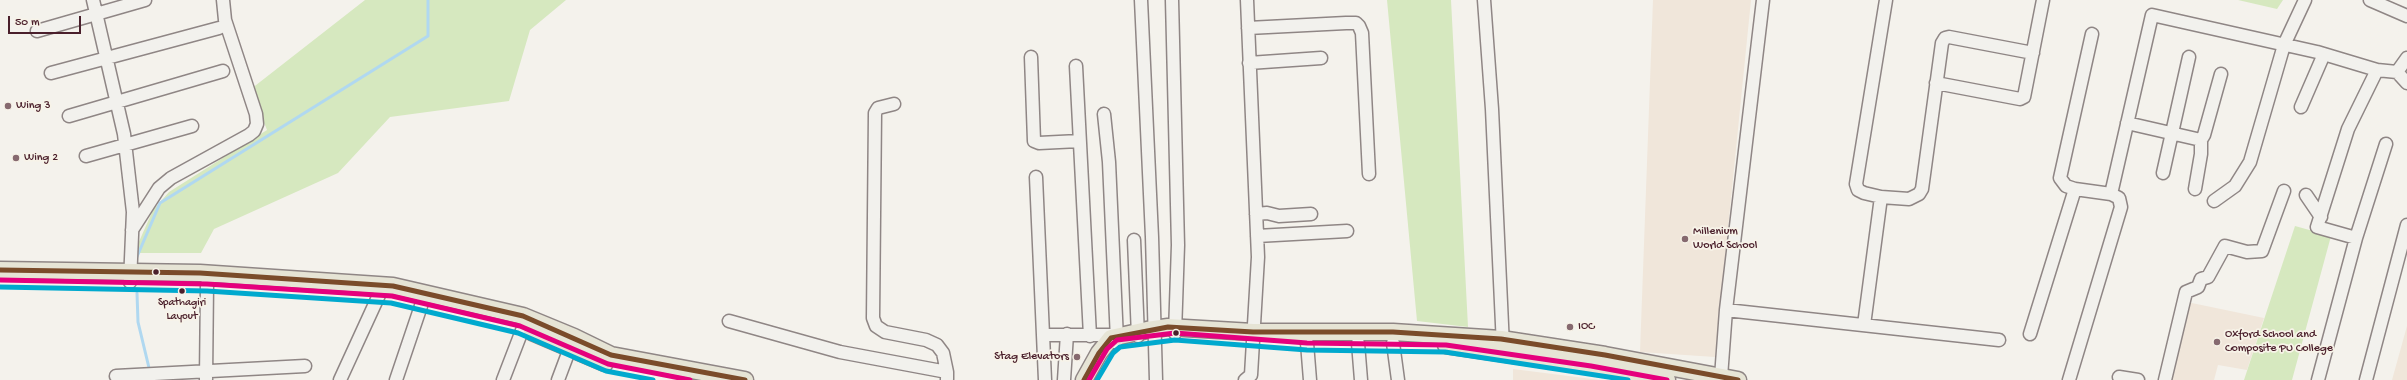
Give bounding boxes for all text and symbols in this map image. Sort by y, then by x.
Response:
scale bar [10,8,83,34]
text: 50 m [15,16,40,30]
place label: Wing 3 [16,99,50,113]
marker: Wing 3 [3,101,13,111]
place label: Wing 2 [24,151,58,165]
marker: Wing 2 [11,153,21,163]
place label: Millenium World School [1693,225,1757,253]
marker: Millenium World School [1680,234,1690,244]
unlabelled marker [151,267,161,277]
marker: Spathagiri Layout [177,286,187,296]
place label: Spathagiri Layout [158,296,206,322]
place label: IOC [1578,320,1595,334]
marker: IOC [1565,322,1575,332]
unlabelled marker [1171,328,1181,338]
place label: Oxford School and Composite PU College [2225,328,2333,356]
marker: Oxford School and Composite PU College [2212,337,2222,347]
place label: Stag Elevators [994,350,1069,364]
marker: Stag Elevators [1072,352,1082,362]

